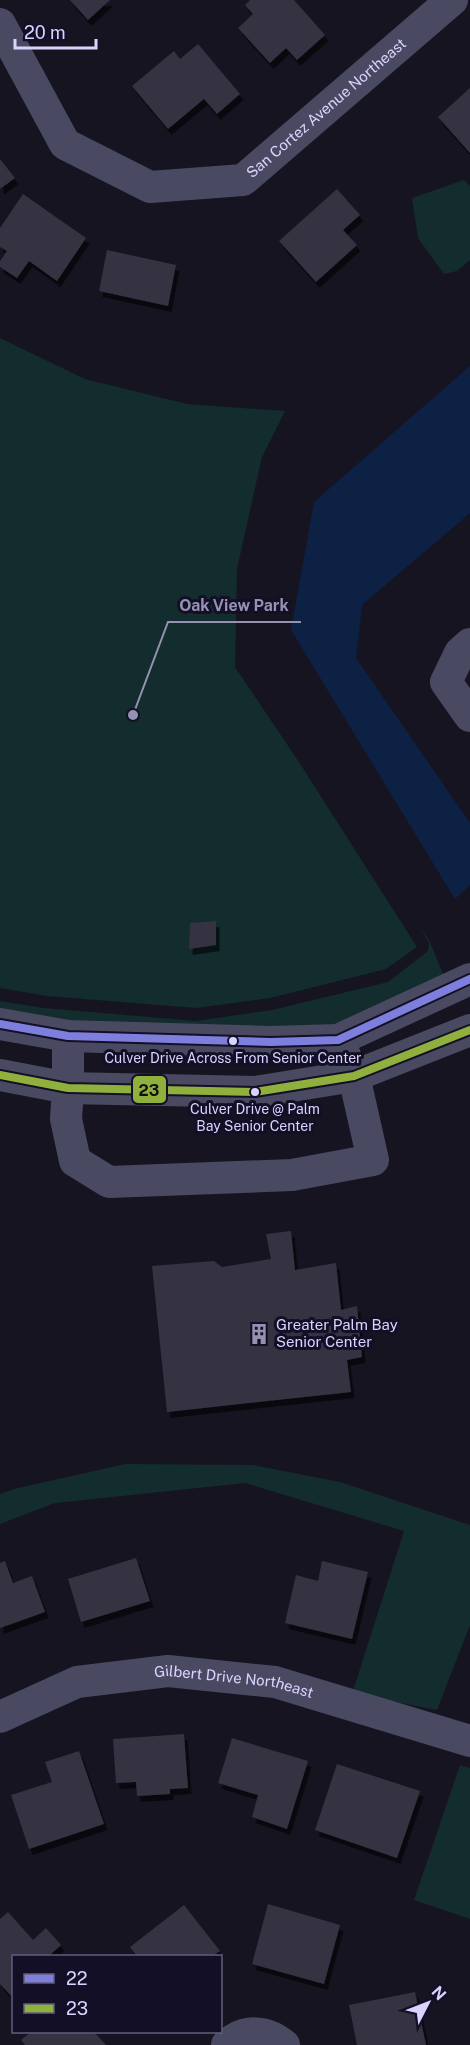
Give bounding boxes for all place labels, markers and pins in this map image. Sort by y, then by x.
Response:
callout: Oak View Park [168,588,301,622]
marker: Culver Drive Across From Senior Center [227,1035,239,1047]
place label: Culver Drive Across From Senior Center [104,1050,362,1066]
marker: Culver Drive @ Palm Bay Senior Center [249,1086,261,1098]
place label: Culver Drive @ Palm Bay Senior Center [190,1101,320,1134]
place label: Greater Palm Bay Senior Center [276,1316,398,1350]
building icon: Greater Palm Bay Senior Center [247,1322,271,1346]

